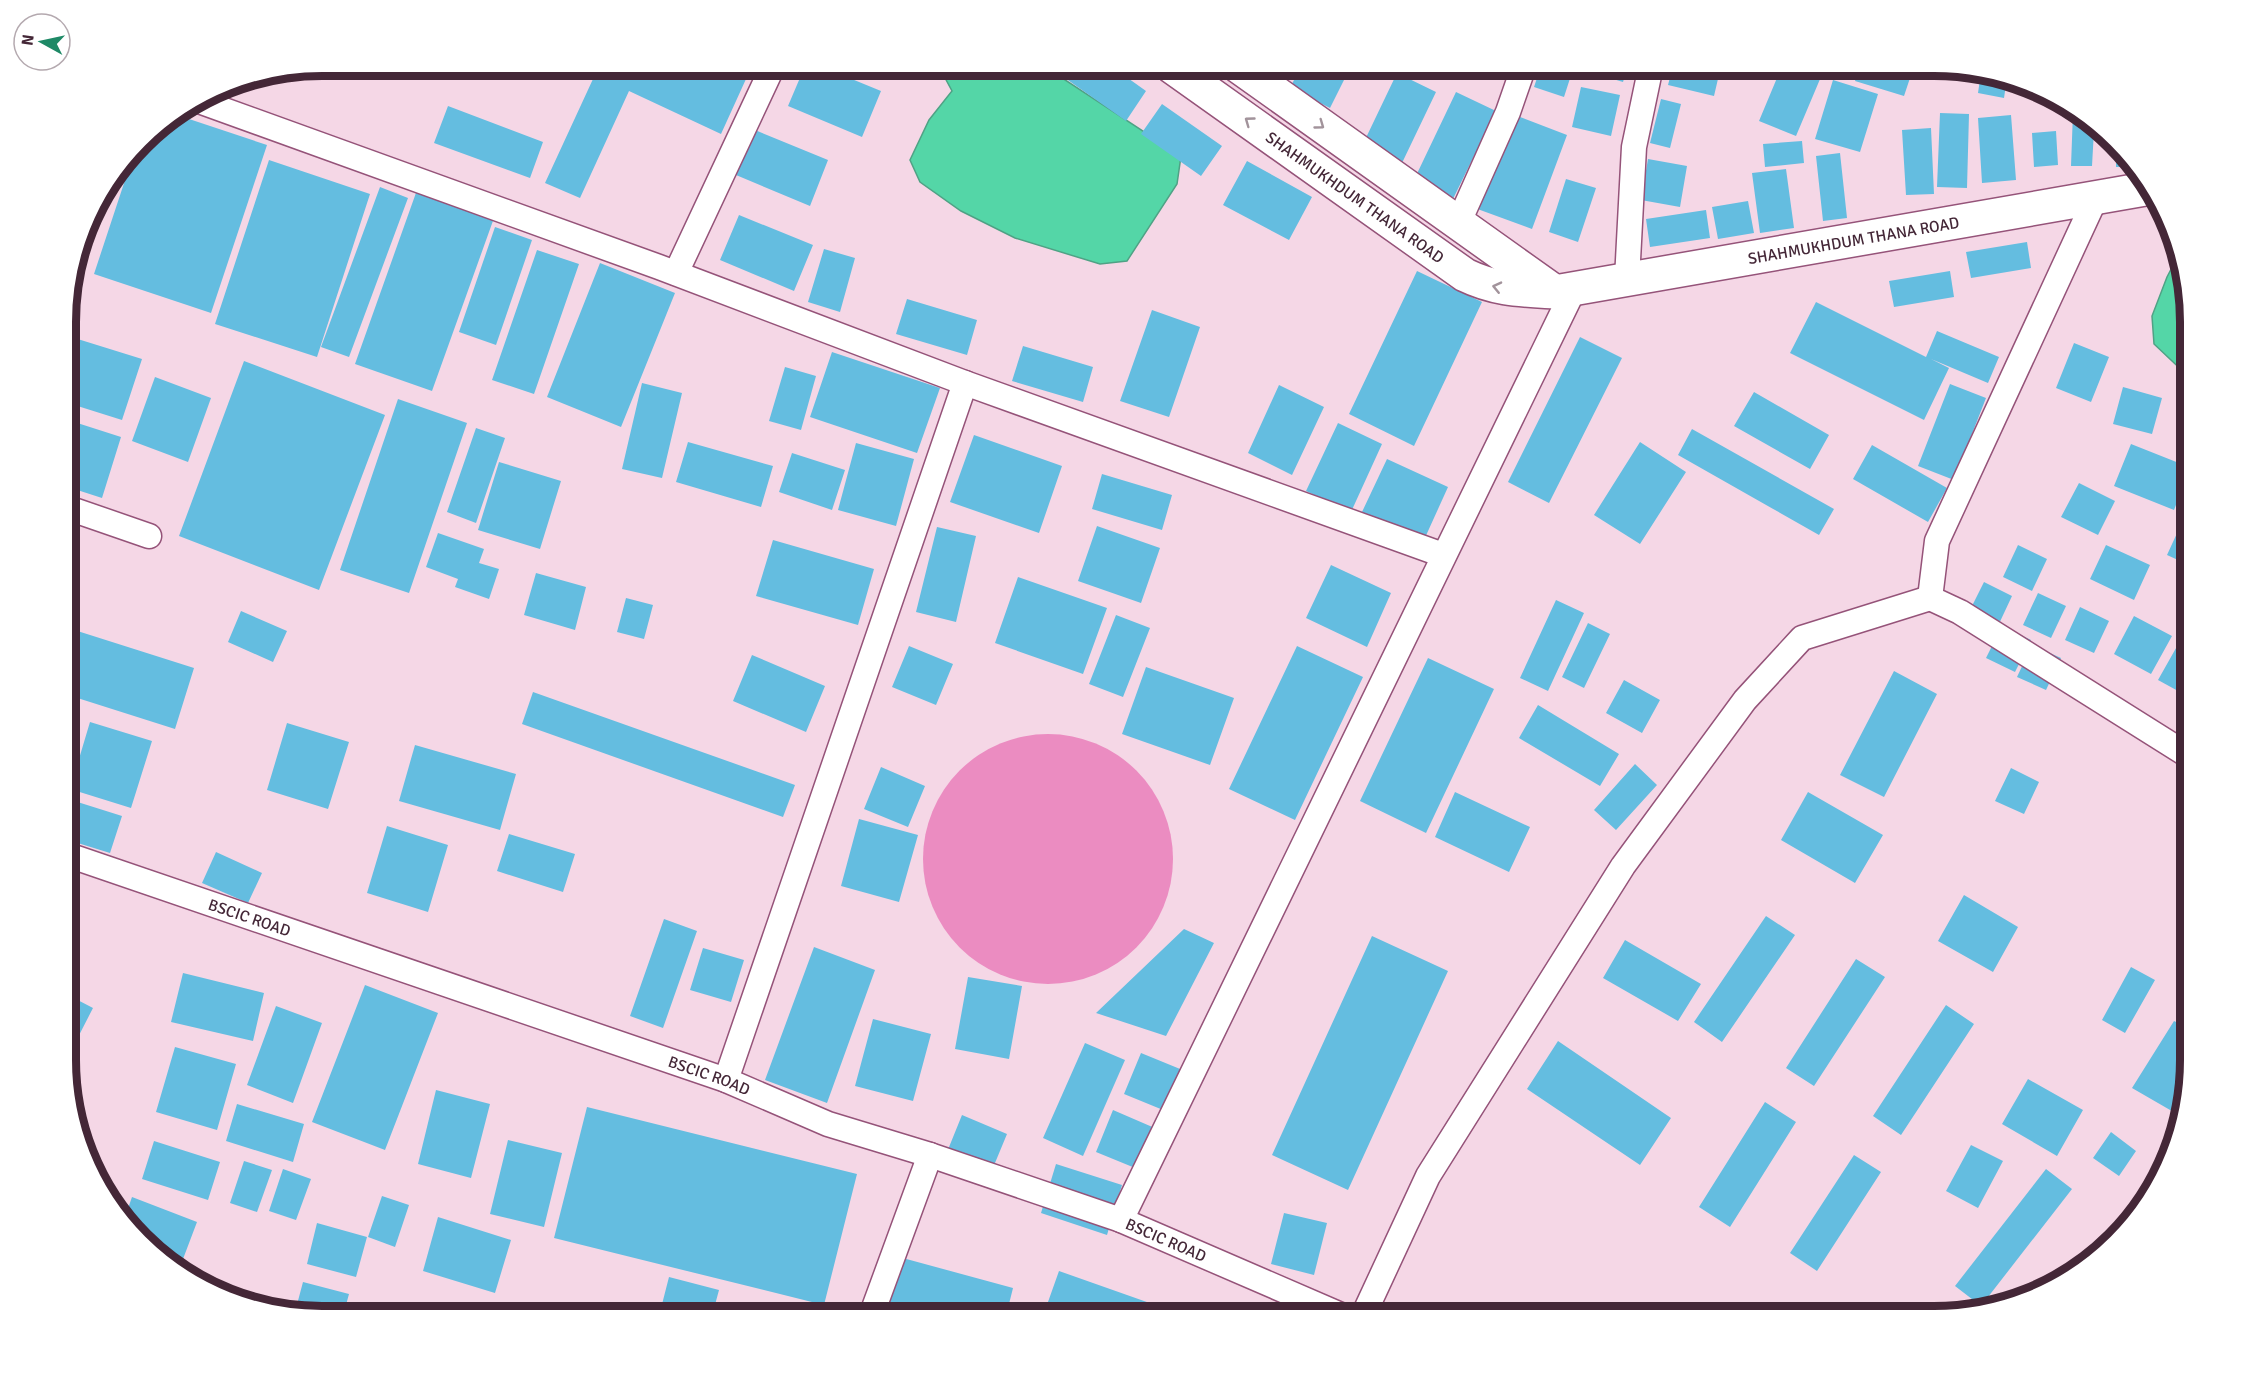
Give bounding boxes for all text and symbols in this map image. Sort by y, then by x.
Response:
north arrow [12,12,72,72]
text: N [17,33,39,47]
one-way arrow [1244,117,1255,128]
one-way arrow [1313,117,1324,128]
street label: SHAHMUKHDUM THANA ROAD [1262,128,1448,268]
street label: SHAHMUKHDUM THANA ROAD [1746,213,1961,269]
one-way arrow [1492,282,1502,295]
street label: BSCIC ROAD [205,895,293,941]
street label: BSCIC ROAD [665,1052,753,1100]
street label: BSCIC ROAD [1122,1214,1209,1267]

